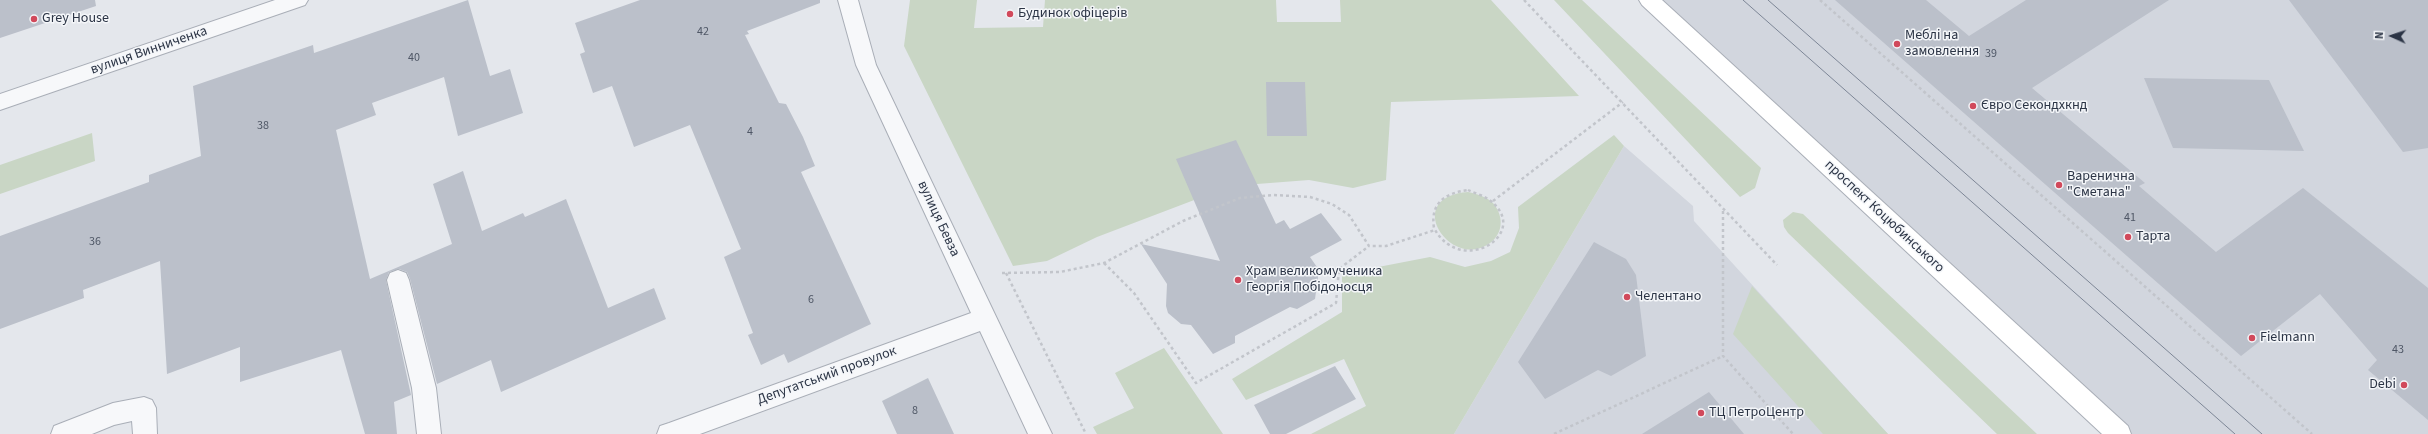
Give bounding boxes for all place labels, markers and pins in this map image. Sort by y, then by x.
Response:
place label: Будинок офіцерів [1018,6,1127,22]
marker: Будинок офіцерів [1005,9,1015,19]
place label: Grey House [42,11,109,27]
marker: Grey House [29,14,39,24]
place label: Меблі на замовлення [1905,28,1979,60]
marker: Меблі на замовлення [1892,39,1902,49]
place label: Євро Секондхкнд [1981,98,2087,114]
marker: Євро Секондхкнд [1968,101,1978,111]
place label: Варенична "Сметана" [2067,169,2135,202]
marker: Варенична "Сметана" [2054,180,2064,190]
place label: Тарта [2136,229,2170,245]
marker: Тарта [2123,232,2133,242]
place label: Храм великомученика Георгія Побідоносця [1246,264,1382,296]
marker: Храм великомученика Георгія Побідоносця [1233,275,1243,285]
place label: Челентано [1635,289,1701,305]
marker: Челентано [1622,292,1632,302]
place label: Fielmann [2260,330,2315,346]
marker: Fielmann [2247,333,2257,343]
place label: Debi [2369,377,2396,393]
marker: Debi [2399,380,2409,390]
place label: ТЦ ПетроЦентр [1709,405,1804,421]
marker: ТЦ ПетроЦентр [1696,408,1706,418]

